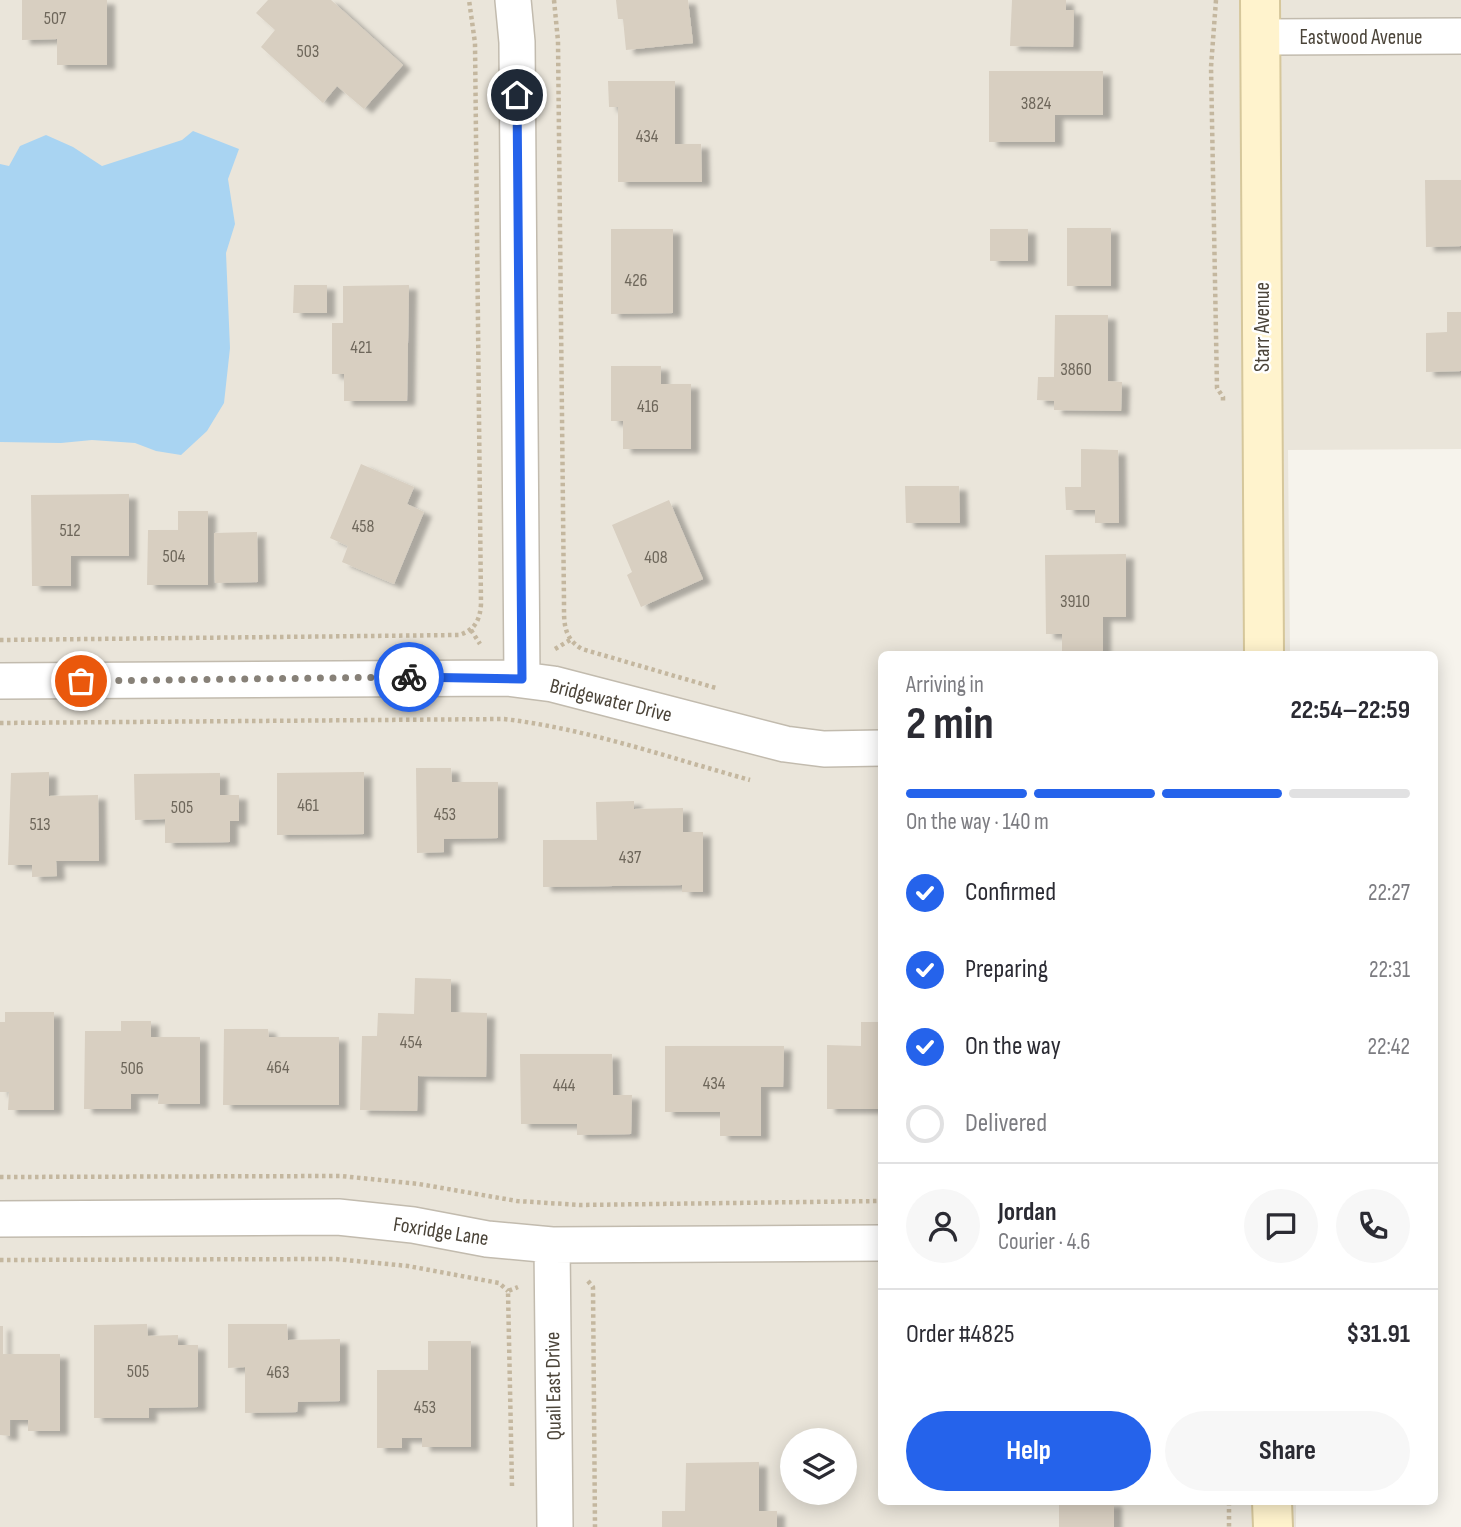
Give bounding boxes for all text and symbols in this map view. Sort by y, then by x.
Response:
house number: 507 [44,8,67,29]
street label: Eastwood Avenue [1300,25,1422,50]
house number: 503 [297,41,319,62]
pin [487,65,547,125]
icon: home [498,76,536,114]
house number: 3824 [1021,93,1052,114]
house number: 434 [636,126,659,147]
house number: 426 [625,270,648,291]
street label: Starr Avenue [1250,282,1275,372]
house number: 421 [350,337,372,358]
house number: 3860 [1060,359,1092,380]
house number: 416 [637,396,659,417]
house number: 458 [352,516,374,537]
house number: 512 [59,520,81,541]
house number: 504 [163,546,186,567]
house number: 408 [644,547,668,568]
house number: 3910 [1060,591,1090,612]
courier [374,642,444,712]
pin [51,651,111,711]
icon: bike [390,658,428,696]
icon: bag [62,662,100,700]
text: Arriving in [906,671,984,699]
street label: Bridgewater Drive [547,673,675,728]
text: 22:54–22:59 [1290,695,1410,726]
text: 2 min [906,697,994,752]
house number: 461 [297,795,320,816]
house number: 505 [171,797,193,818]
house number: 453 [434,804,456,825]
text: On the way · 140 m [906,808,1049,836]
house number: 513 [29,814,51,835]
house number: 437 [619,847,642,868]
icon: check [906,874,944,912]
text: Confirmed [965,877,1056,908]
text: 22:27 [1368,879,1410,907]
icon: check [906,951,944,989]
text: Preparing [965,954,1048,985]
text: 22:31 [1369,956,1410,984]
icon: check [906,1028,944,1066]
text: On the way [965,1031,1061,1062]
house number: 454 [400,1032,423,1053]
text: 22:42 [1367,1033,1410,1061]
house number: 464 [266,1057,290,1078]
house number: 506 [120,1058,144,1079]
house number: 434 [703,1073,726,1094]
house number: 444 [553,1075,576,1096]
text: Delivered [965,1108,1047,1139]
button: person [906,1189,980,1263]
button: chat [1244,1189,1318,1263]
button: phone [1336,1189,1410,1263]
text: Jordan [998,1197,1056,1228]
street label: Foxridge Lane [391,1212,490,1251]
text: Courier · 4.6 [998,1228,1090,1256]
text: Order #4825 [906,1319,1014,1350]
text: $31.91 [1346,1319,1410,1350]
street label: Quail East Drive [540,1331,567,1441]
house number: 505 [127,1361,149,1382]
house number: 463 [267,1362,289,1383]
house number: 453 [414,1397,436,1418]
button: Help [906,1411,1151,1491]
button: Share [1165,1411,1410,1491]
map controls [780,1428,857,1505]
button: layers [780,1428,857,1505]

